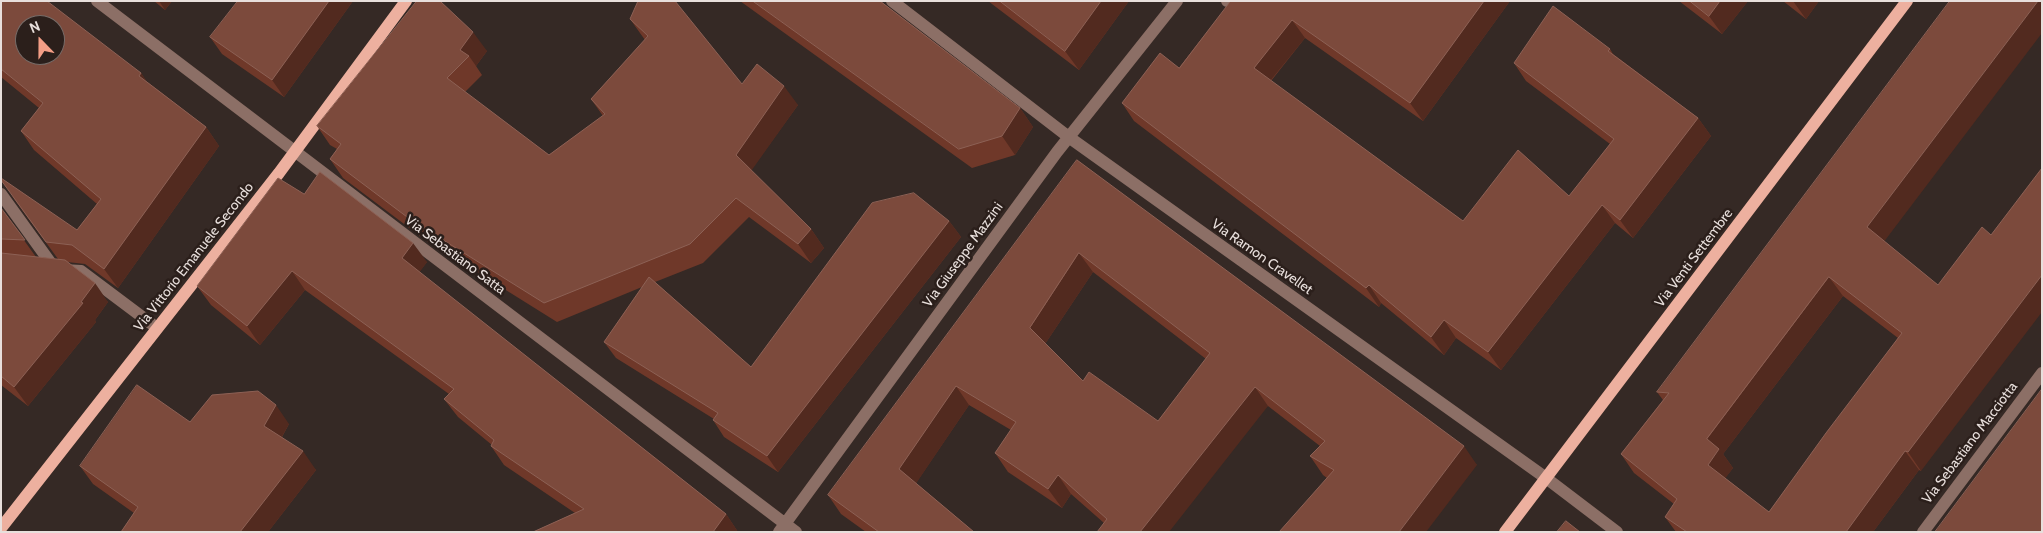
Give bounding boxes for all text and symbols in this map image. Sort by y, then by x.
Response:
north arrow [15,15,65,65]
text: N [27,17,43,37]
street label: Via Vittorio Emanuele Secondo [131,179,257,335]
street label: Via Giuseppe Mazzini [919,199,1007,311]
street label: Via Venti Settembre [1652,206,1736,310]
street label: Via Sebastiano Satta [401,212,509,298]
street label: Via Ramon Cravellet [1208,216,1316,298]
street label: Via Sebastiano Macciotta [1919,379,2021,507]

